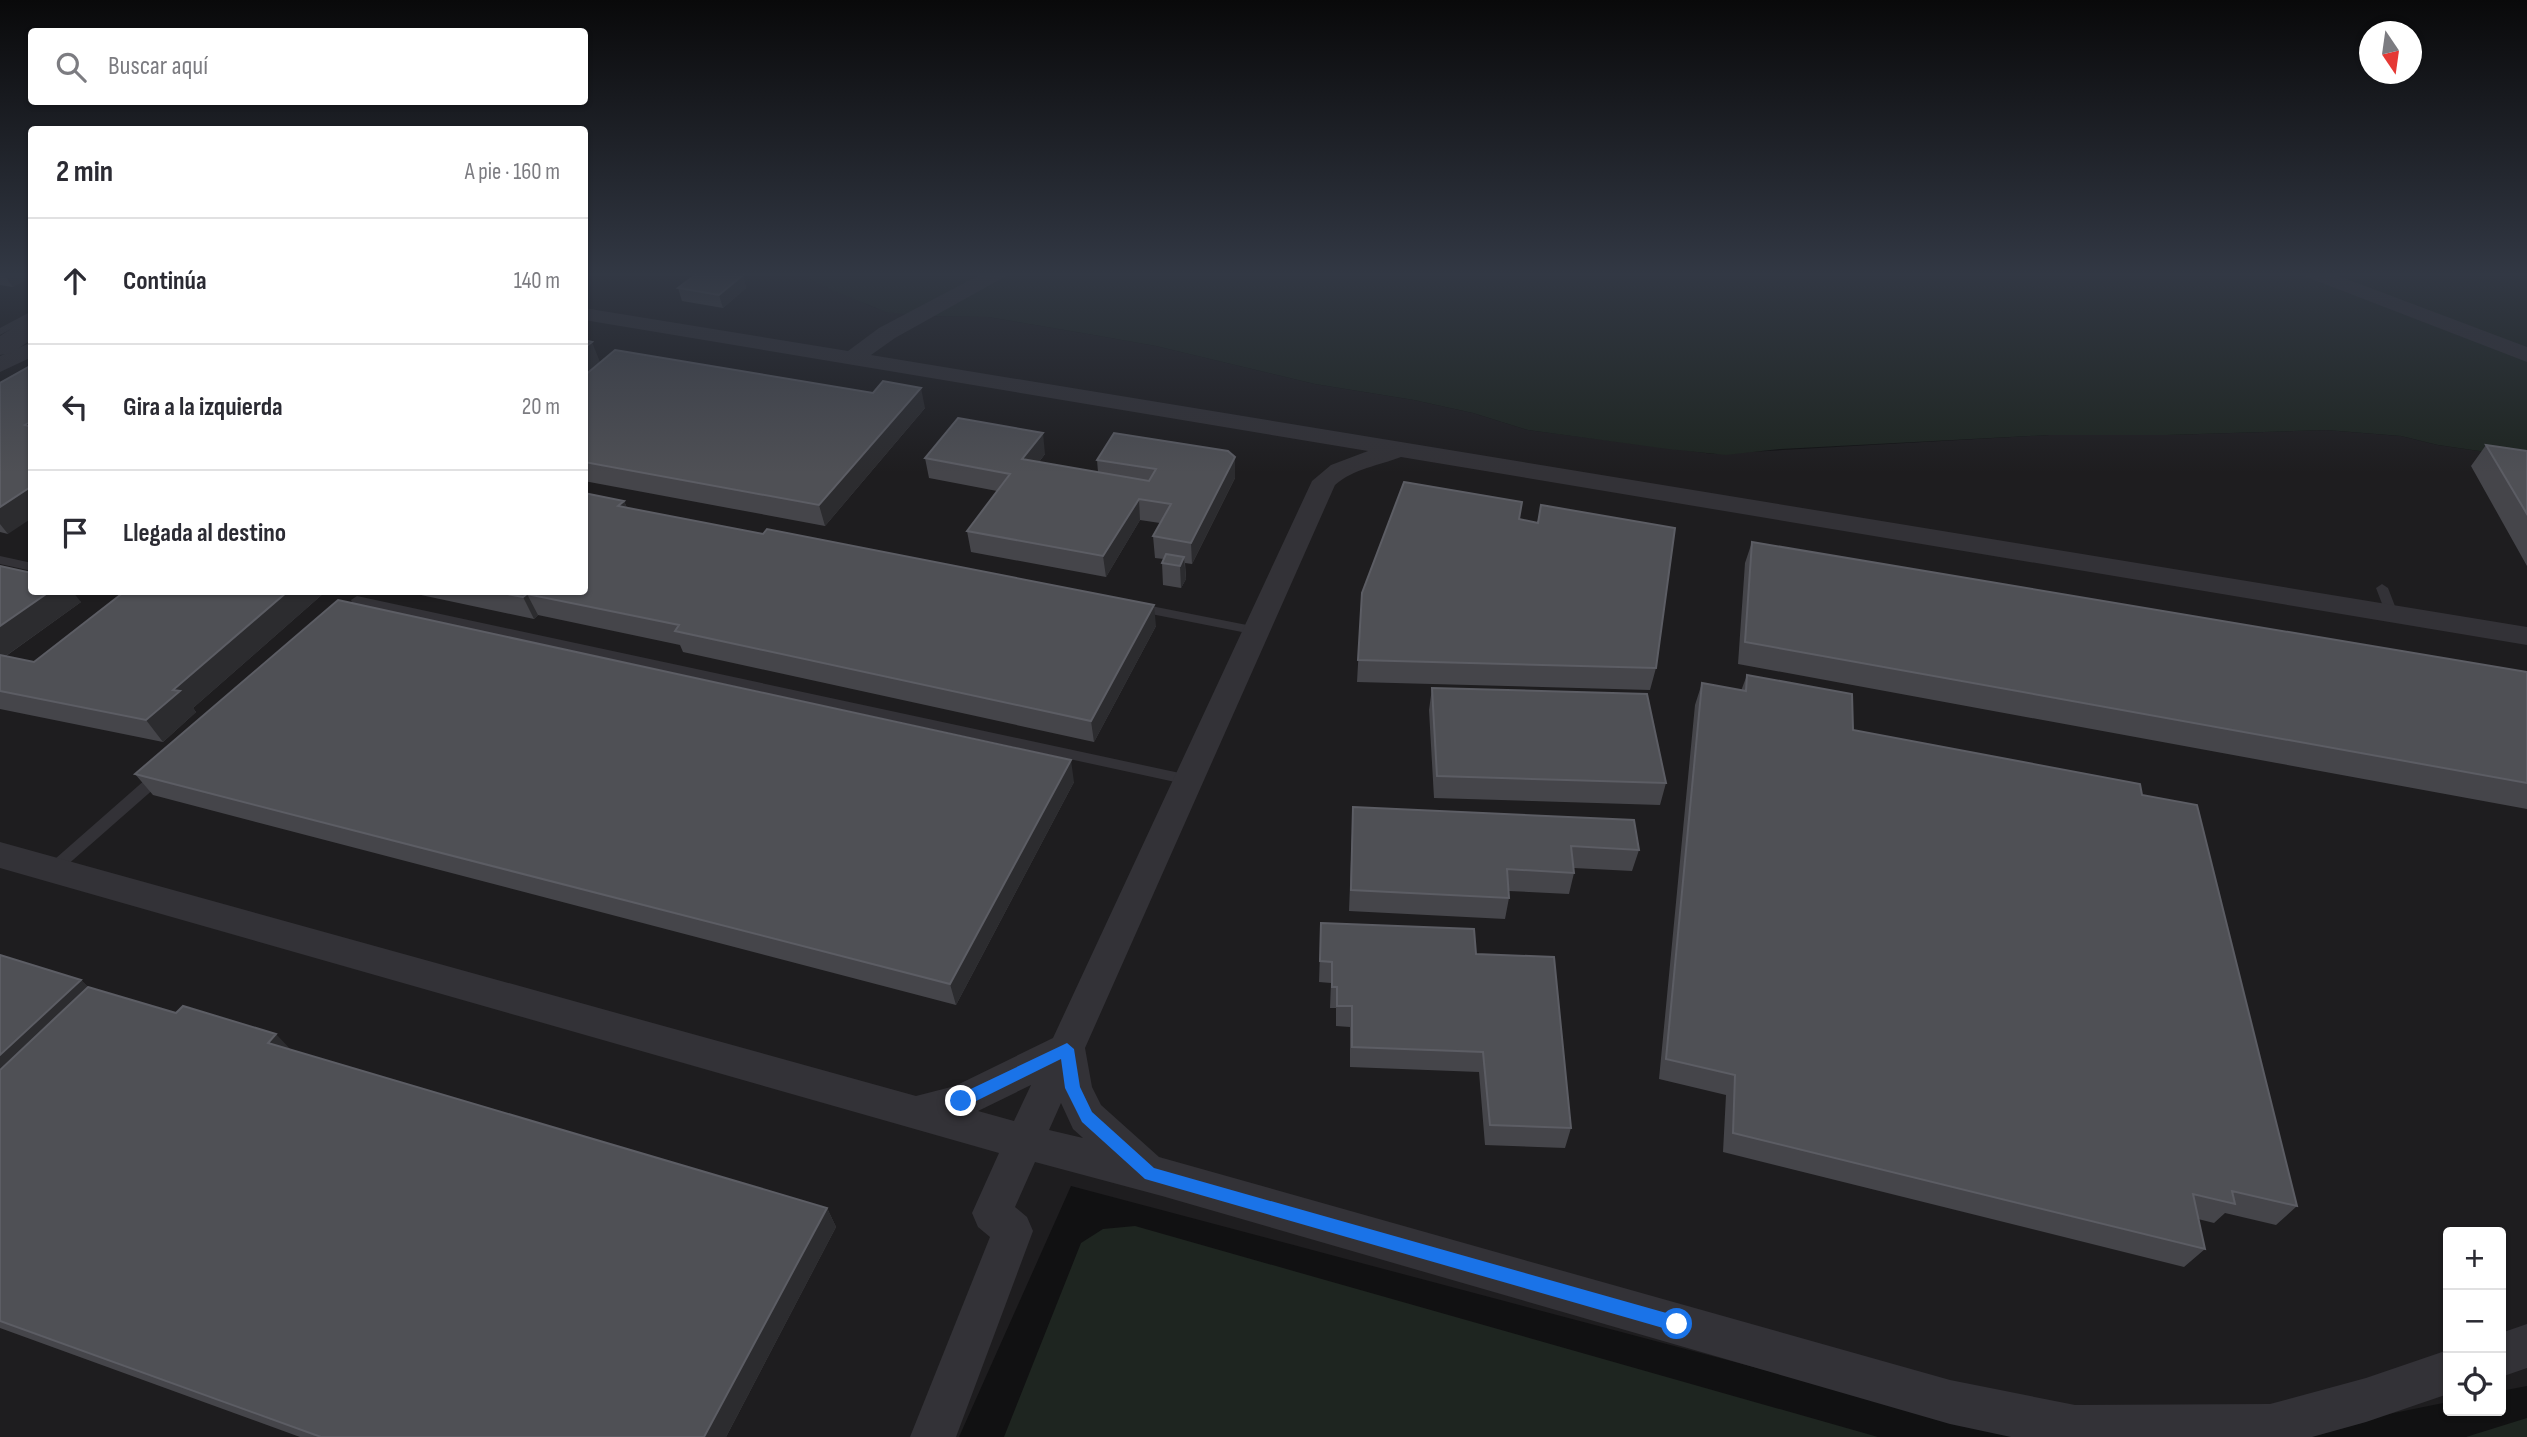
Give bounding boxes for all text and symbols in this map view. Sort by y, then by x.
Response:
north arrow [2359,21,2422,84]
search box [28,28,588,105]
icon: search [52,48,90,86]
text: Buscar aquí [108,51,208,82]
text: 2 min [56,154,113,190]
text: A pie · 160 m [465,158,560,186]
icon: ahead [56,262,94,300]
text: Continúa [123,266,207,297]
text: 140 m [514,267,560,295]
icon: left [56,388,94,426]
text: Gira a la izquierda [123,392,283,423]
text: 20 m [522,393,560,421]
icon: arrive [56,514,94,552]
text: Llegada al destino [123,518,286,549]
route end [945,1085,976,1116]
map controls [2443,1227,2506,1416]
button: + [2443,1227,2506,1290]
button: − [2443,1290,2506,1353]
route start [1661,1308,1692,1339]
button: locate [2443,1353,2506,1416]

